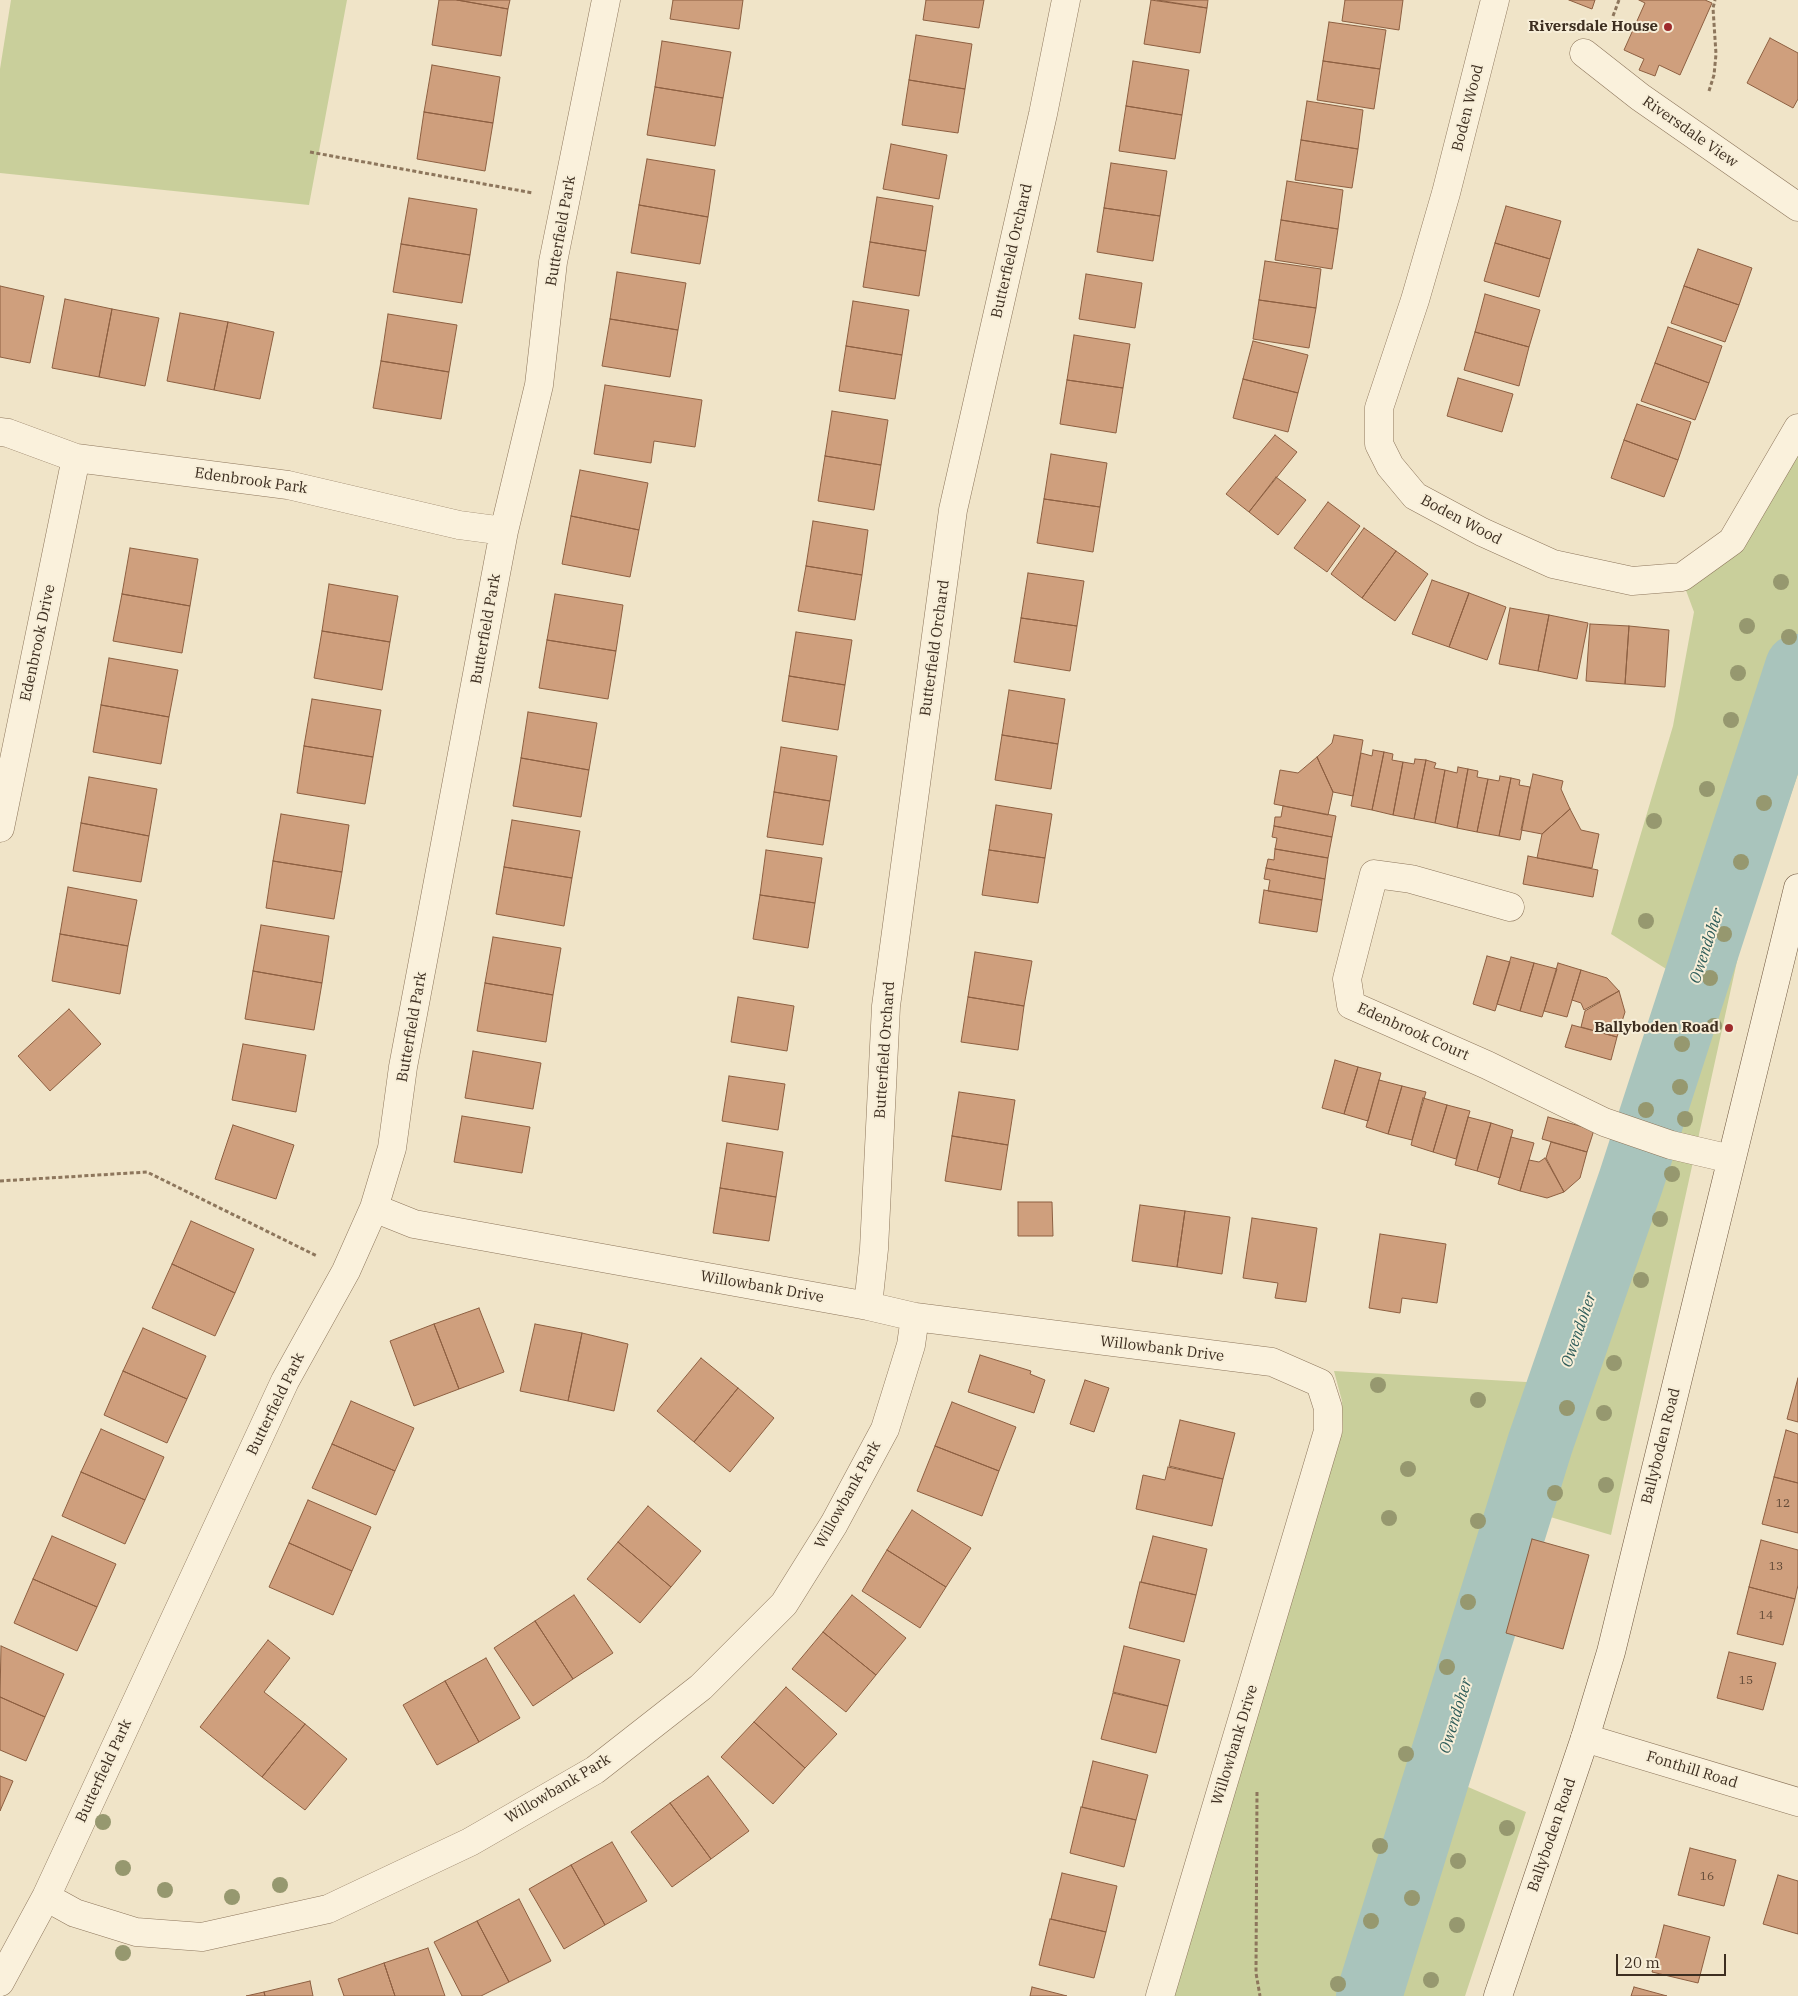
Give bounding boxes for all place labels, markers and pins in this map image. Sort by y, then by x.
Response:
place label: Riversdale House [1529,18,1658,36]
marker: Riversdale House [1662,21,1674,33]
place label: Ballyboden Road [1594,1019,1719,1037]
marker: Ballyboden Road [1723,1022,1735,1034]

